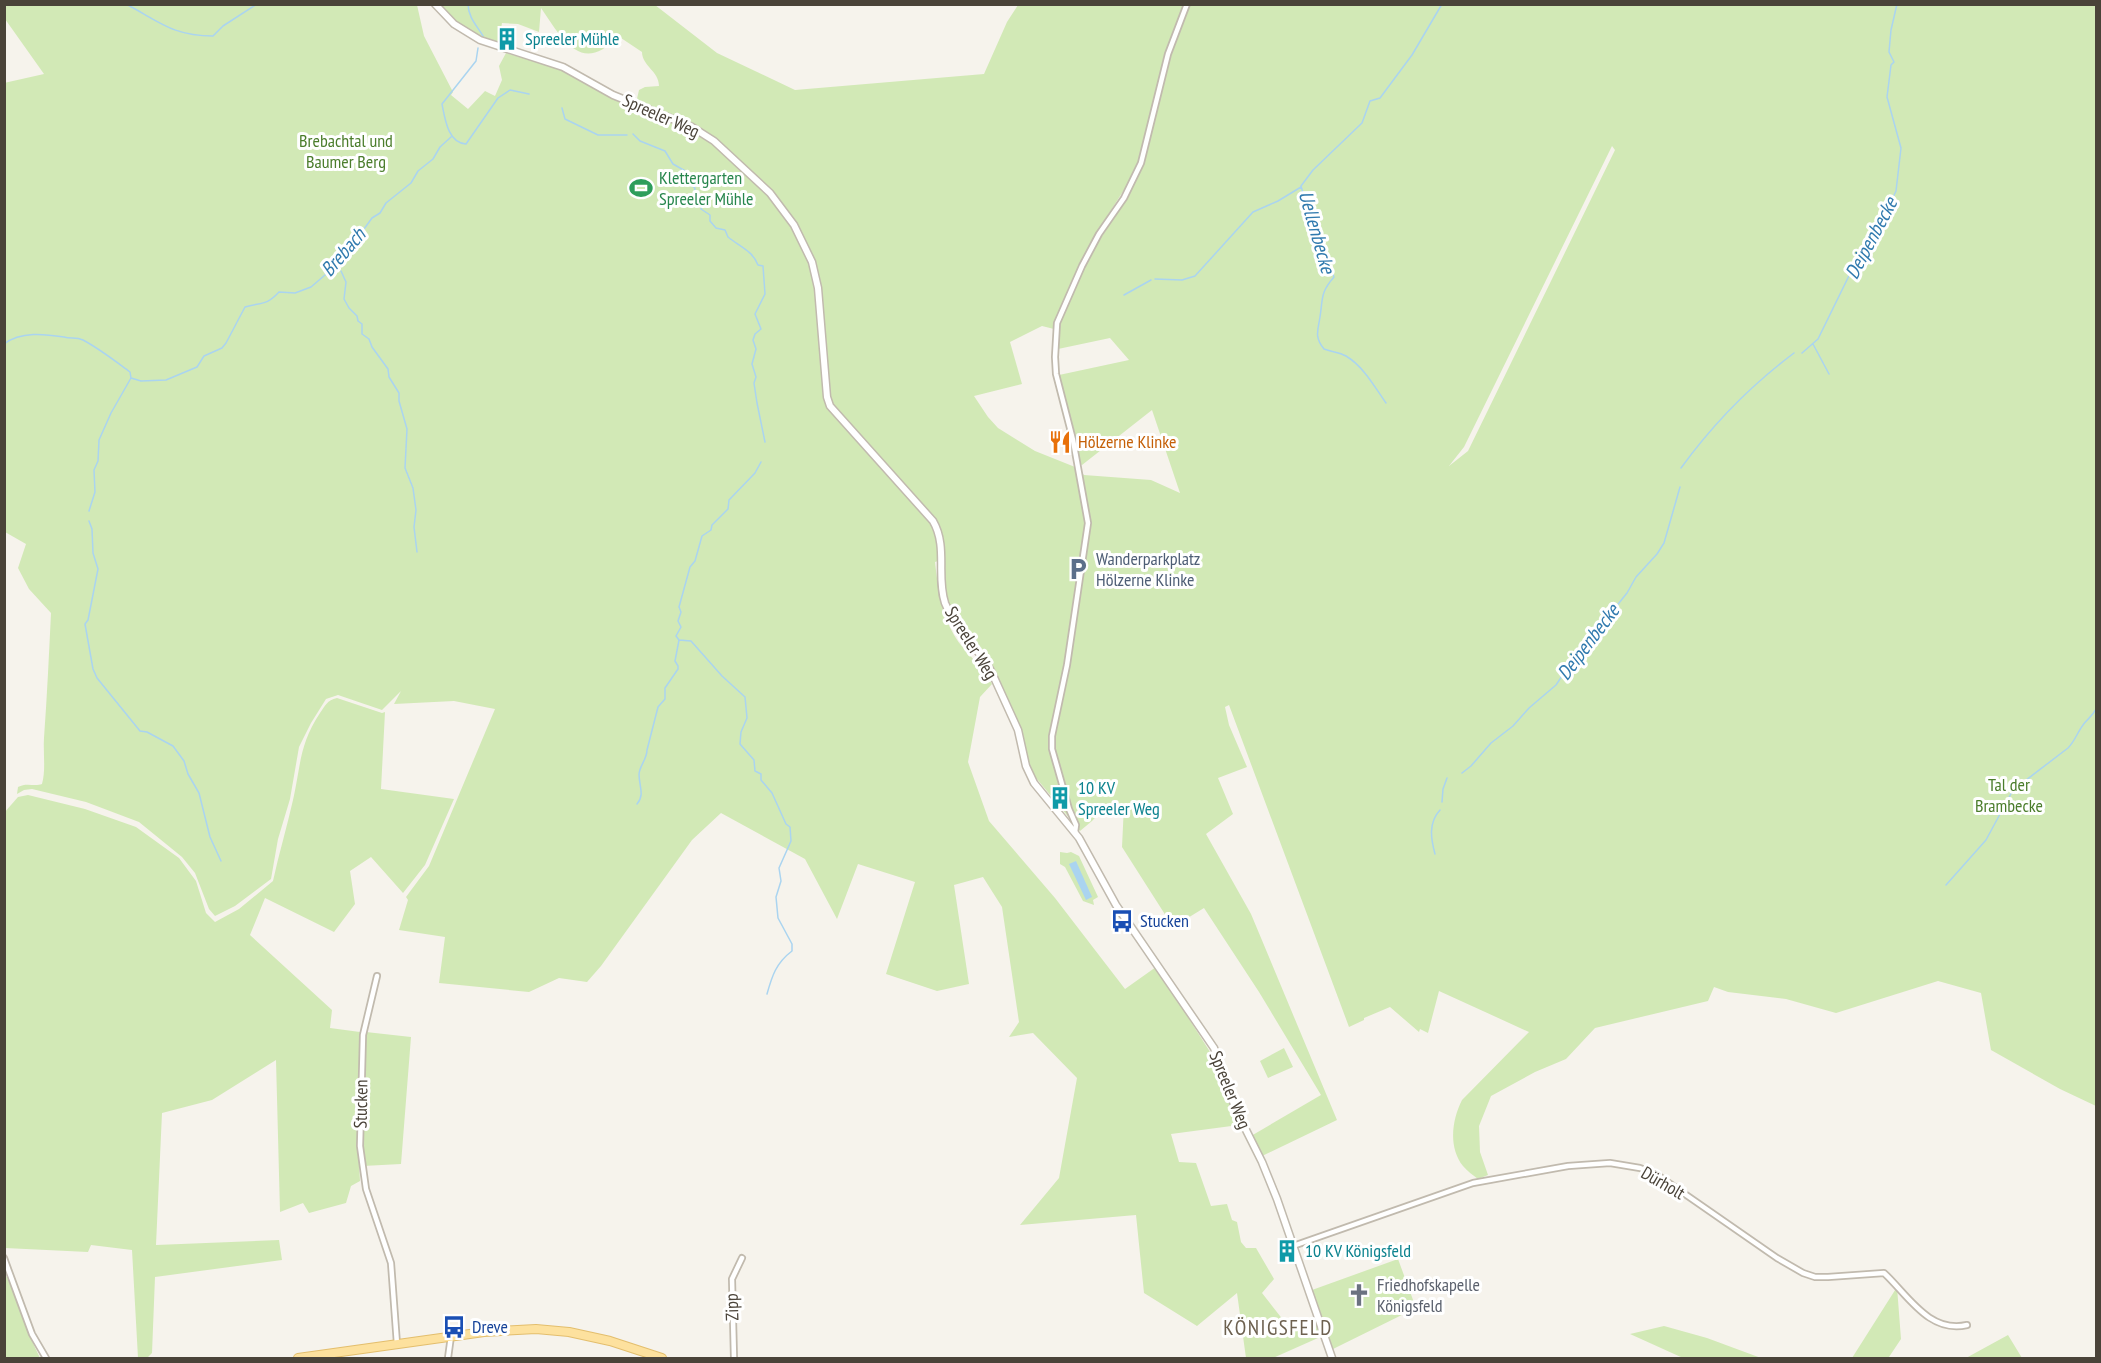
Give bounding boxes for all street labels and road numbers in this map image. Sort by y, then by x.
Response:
street label: Spreeler Weg [619,88,703,143]
street label: Spreeler Weg [940,602,1003,684]
street label: Spreeler Weg [1204,1048,1256,1132]
street label: Stucken [349,1079,372,1129]
street label: Dürholt [1637,1161,1689,1204]
street label: Zipp [720,1293,743,1321]

